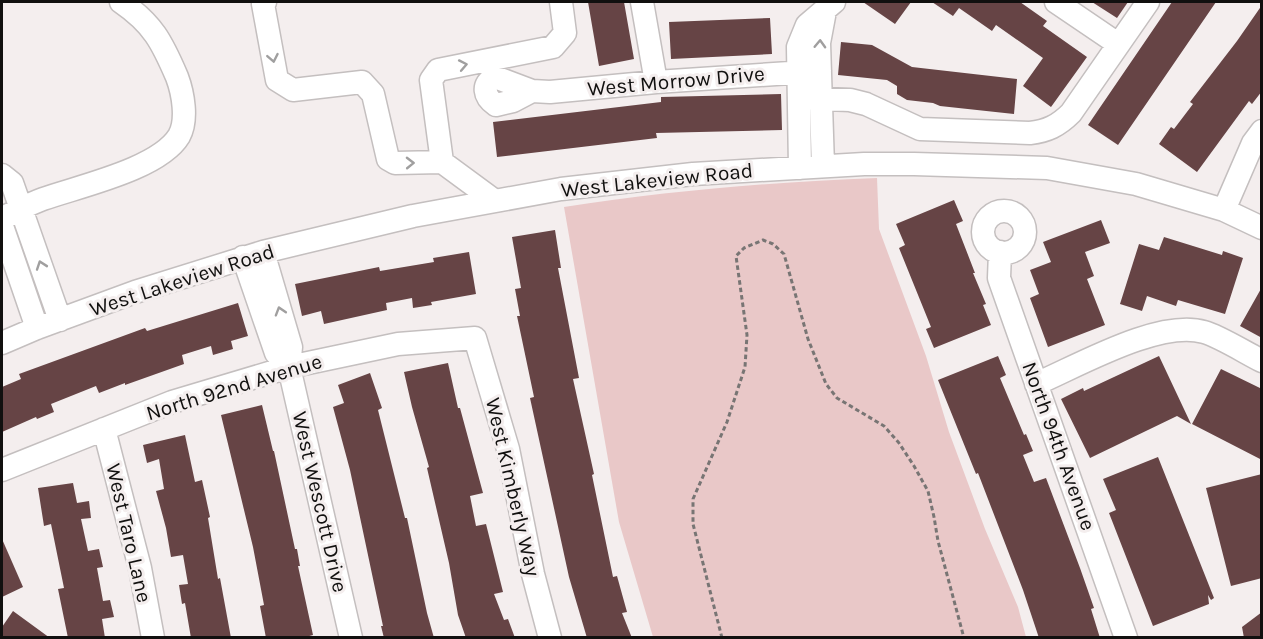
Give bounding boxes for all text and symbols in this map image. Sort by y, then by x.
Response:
one-way arrow [813,40,826,49]
one-way arrow [266,53,279,63]
one-way arrow [458,59,468,72]
street label: West Morrow Drive [586,61,766,101]
one-way arrow [405,156,414,169]
street label: West Lakeview Road [560,158,754,202]
street label: West Lakeview Road [87,239,277,321]
one-way arrow [35,260,48,271]
one-way arrow [275,306,287,317]
street label: North 92nd Avenue [143,349,325,425]
street label: North 94th Avenue [1017,358,1101,534]
street label: West Kimberly Way [481,395,545,579]
street label: West Wescott Drive [288,409,352,595]
street label: West Taro Lane [101,461,157,605]

